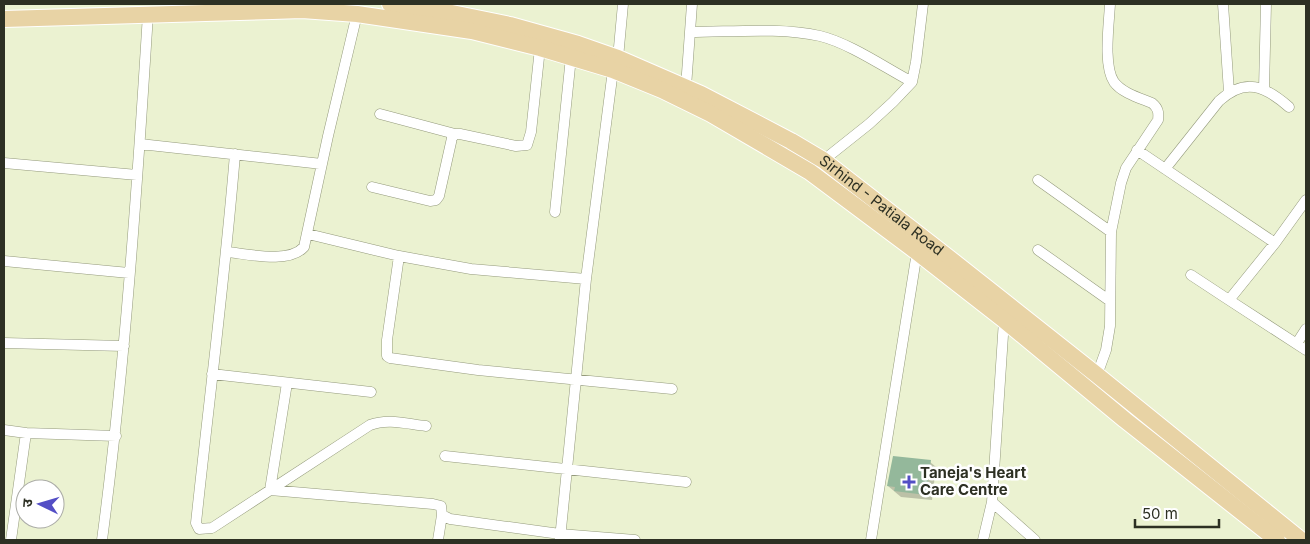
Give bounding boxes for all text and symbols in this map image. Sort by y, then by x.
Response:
street label: Sirhind - Patiala Road [816,151,948,259]
place label: Taneja's Heart Care Centre [920,463,1027,499]
marker: Taneja's Heart Care Centre [902,475,916,489]
north arrow [15,479,65,529]
scale bar [1135,496,1219,528]
text: उ [18,497,35,508]
text: 50 m [1142,504,1178,523]

